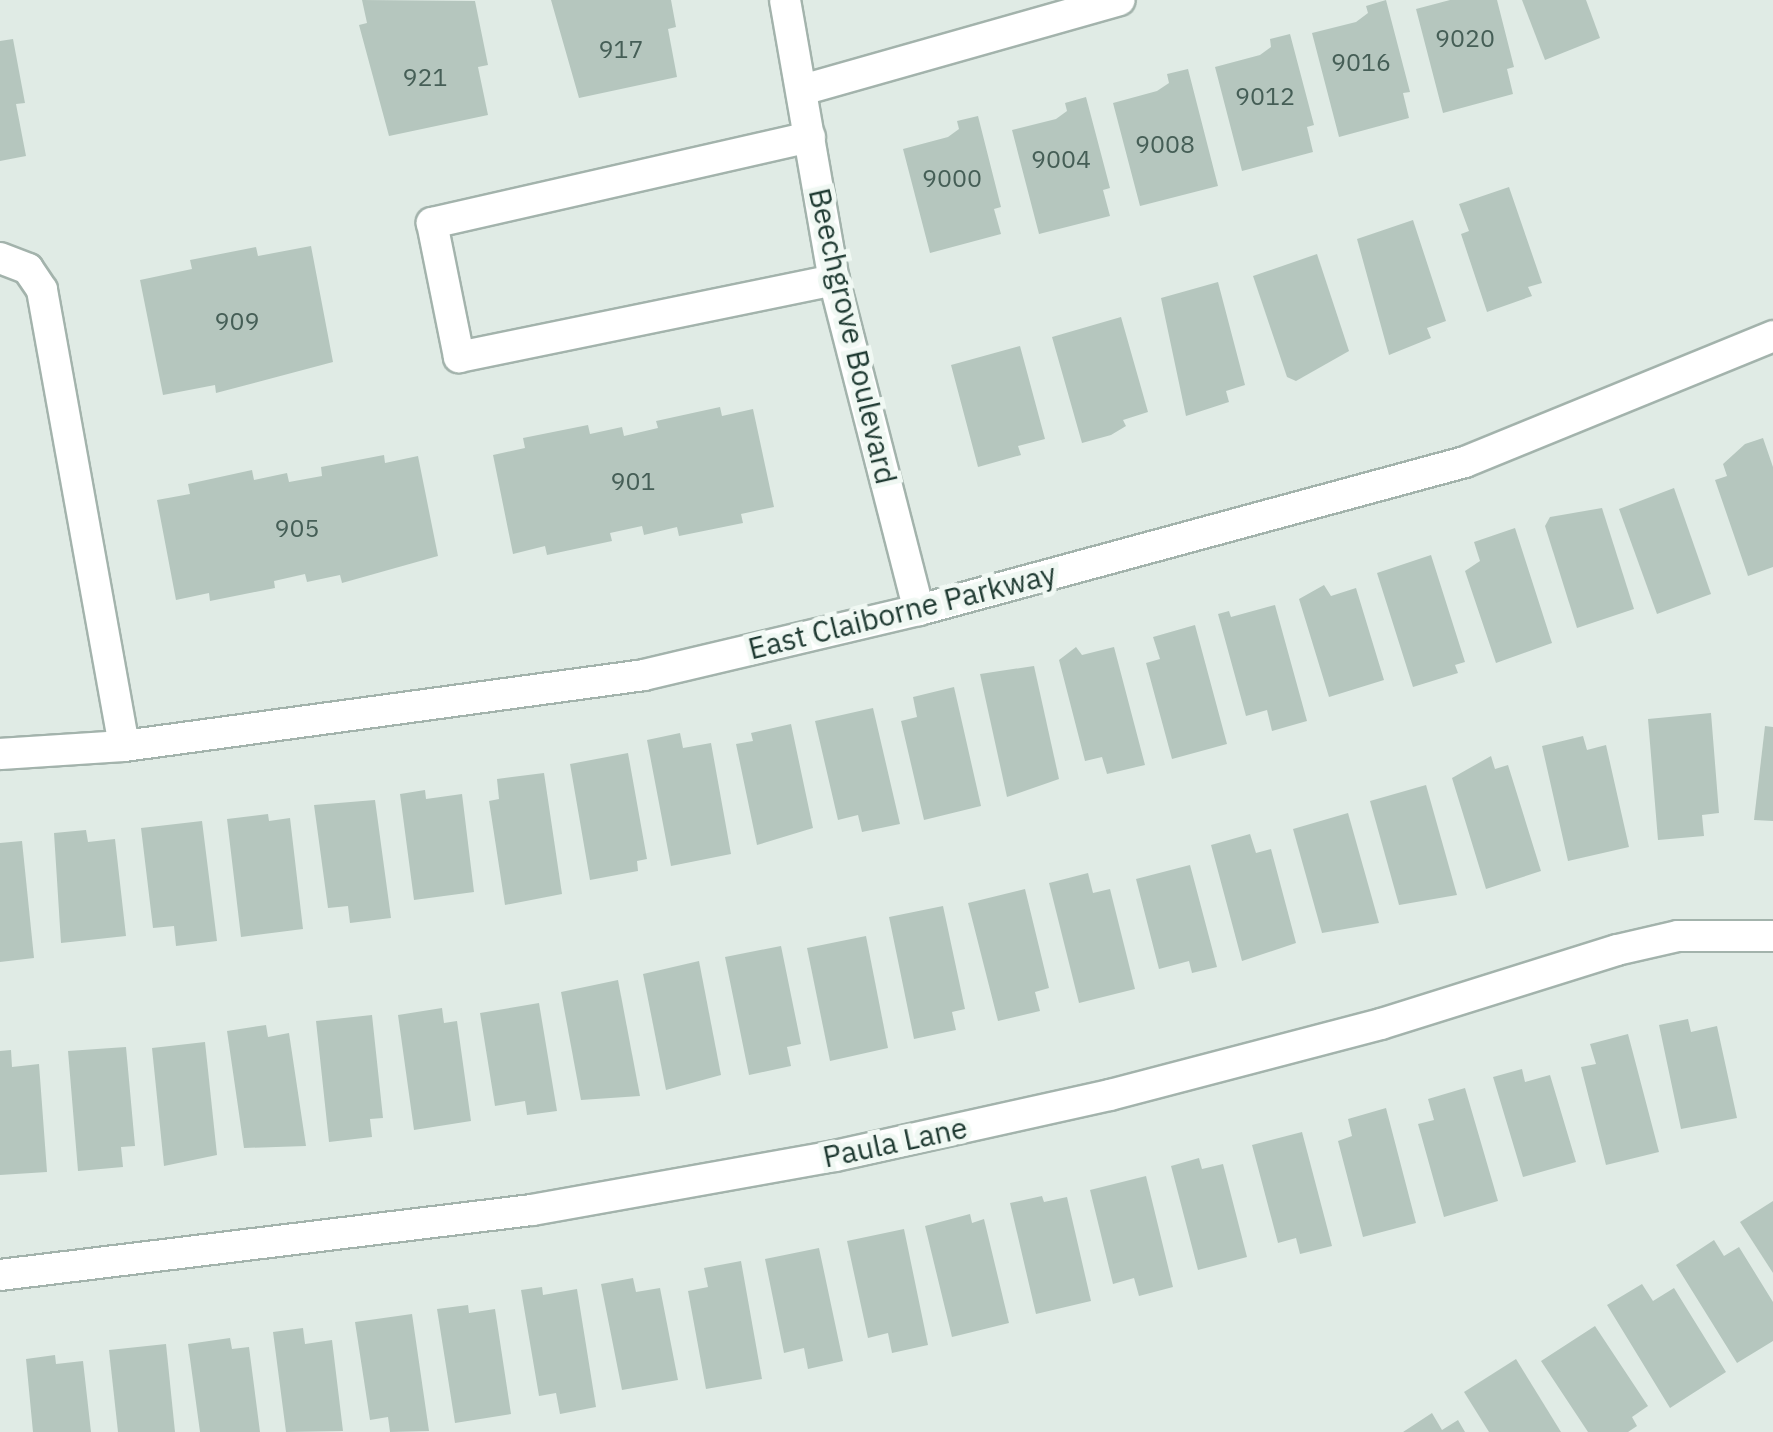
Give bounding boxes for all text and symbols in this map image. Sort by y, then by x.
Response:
house number: 9020 [1435,23,1495,53]
house number: 917 [599,34,643,64]
house number: 9016 [1331,47,1391,77]
house number: 921 [403,62,447,92]
house number: 9012 [1235,81,1295,111]
house number: 9008 [1135,129,1195,159]
house number: 9004 [1031,144,1091,174]
house number: 9000 [922,163,982,193]
street label: Beechgrove Boulevard [801,185,905,487]
house number: 909 [215,306,259,336]
house number: 901 [611,466,655,496]
house number: 905 [275,513,319,543]
street label: East Claiborne Parkway [744,555,1060,667]
street label: Paula Lane [819,1109,971,1175]

